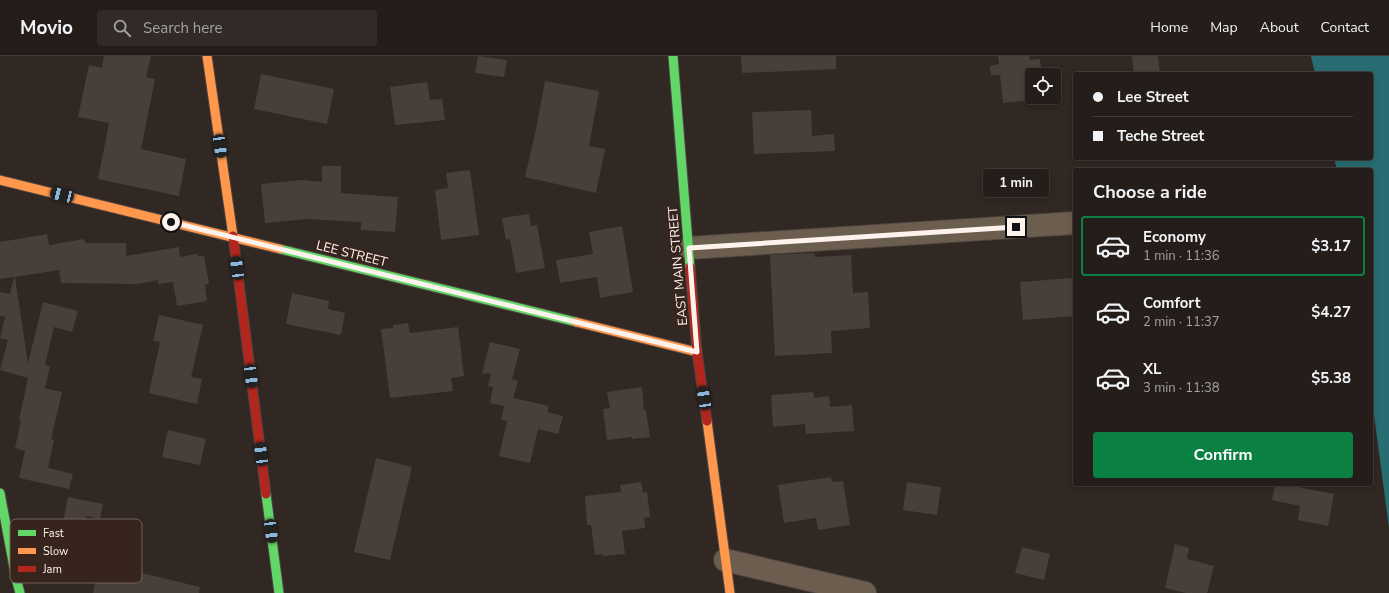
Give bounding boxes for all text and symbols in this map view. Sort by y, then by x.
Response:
search box [97,10,377,46]
text: Movio [20,15,73,41]
icon: search [111,17,133,39]
text: Search here [143,18,223,38]
text: Home [1150,18,1188,37]
text: Map [1210,18,1238,37]
text: About [1260,18,1299,37]
text: Contact [1321,18,1369,37]
map controls [1025,68,1061,104]
button: locate [1025,68,1061,104]
text: Lee Street [1117,87,1189,107]
text: Teche Street [1117,126,1204,146]
car [212,133,228,159]
callout: 1 min [983,169,1049,197]
text: 1 min [999,174,1033,192]
text: Choose a ride [1093,180,1207,204]
car [49,186,75,204]
street label: EAST MAIN STREET [664,205,692,326]
route start [162,213,180,231]
route end [1007,218,1025,236]
text: Economy [1143,227,1206,247]
icon: car [1095,228,1131,264]
street label: LEE STREET [314,236,389,272]
text: $3.17 [1311,236,1351,256]
text: 1 min · 11:36 [1143,247,1219,265]
car [230,255,244,281]
text: Comfort [1143,293,1200,313]
icon: car [1095,294,1131,330]
text: $4.27 [1311,302,1351,322]
text: 2 min · 11:37 [1143,313,1219,331]
text: XL [1143,359,1162,379]
icon: car [1095,360,1131,396]
car [244,363,258,389]
text: $5.38 [1311,368,1351,388]
text: 3 min · 11:38 [1143,379,1219,397]
car [696,385,712,411]
button: Confirm [1093,432,1353,478]
car [254,441,268,467]
car [264,518,278,544]
legend [10,519,142,583]
text: Fast [43,526,64,541]
text: Slow [43,544,68,559]
text: Jam [42,562,62,577]

